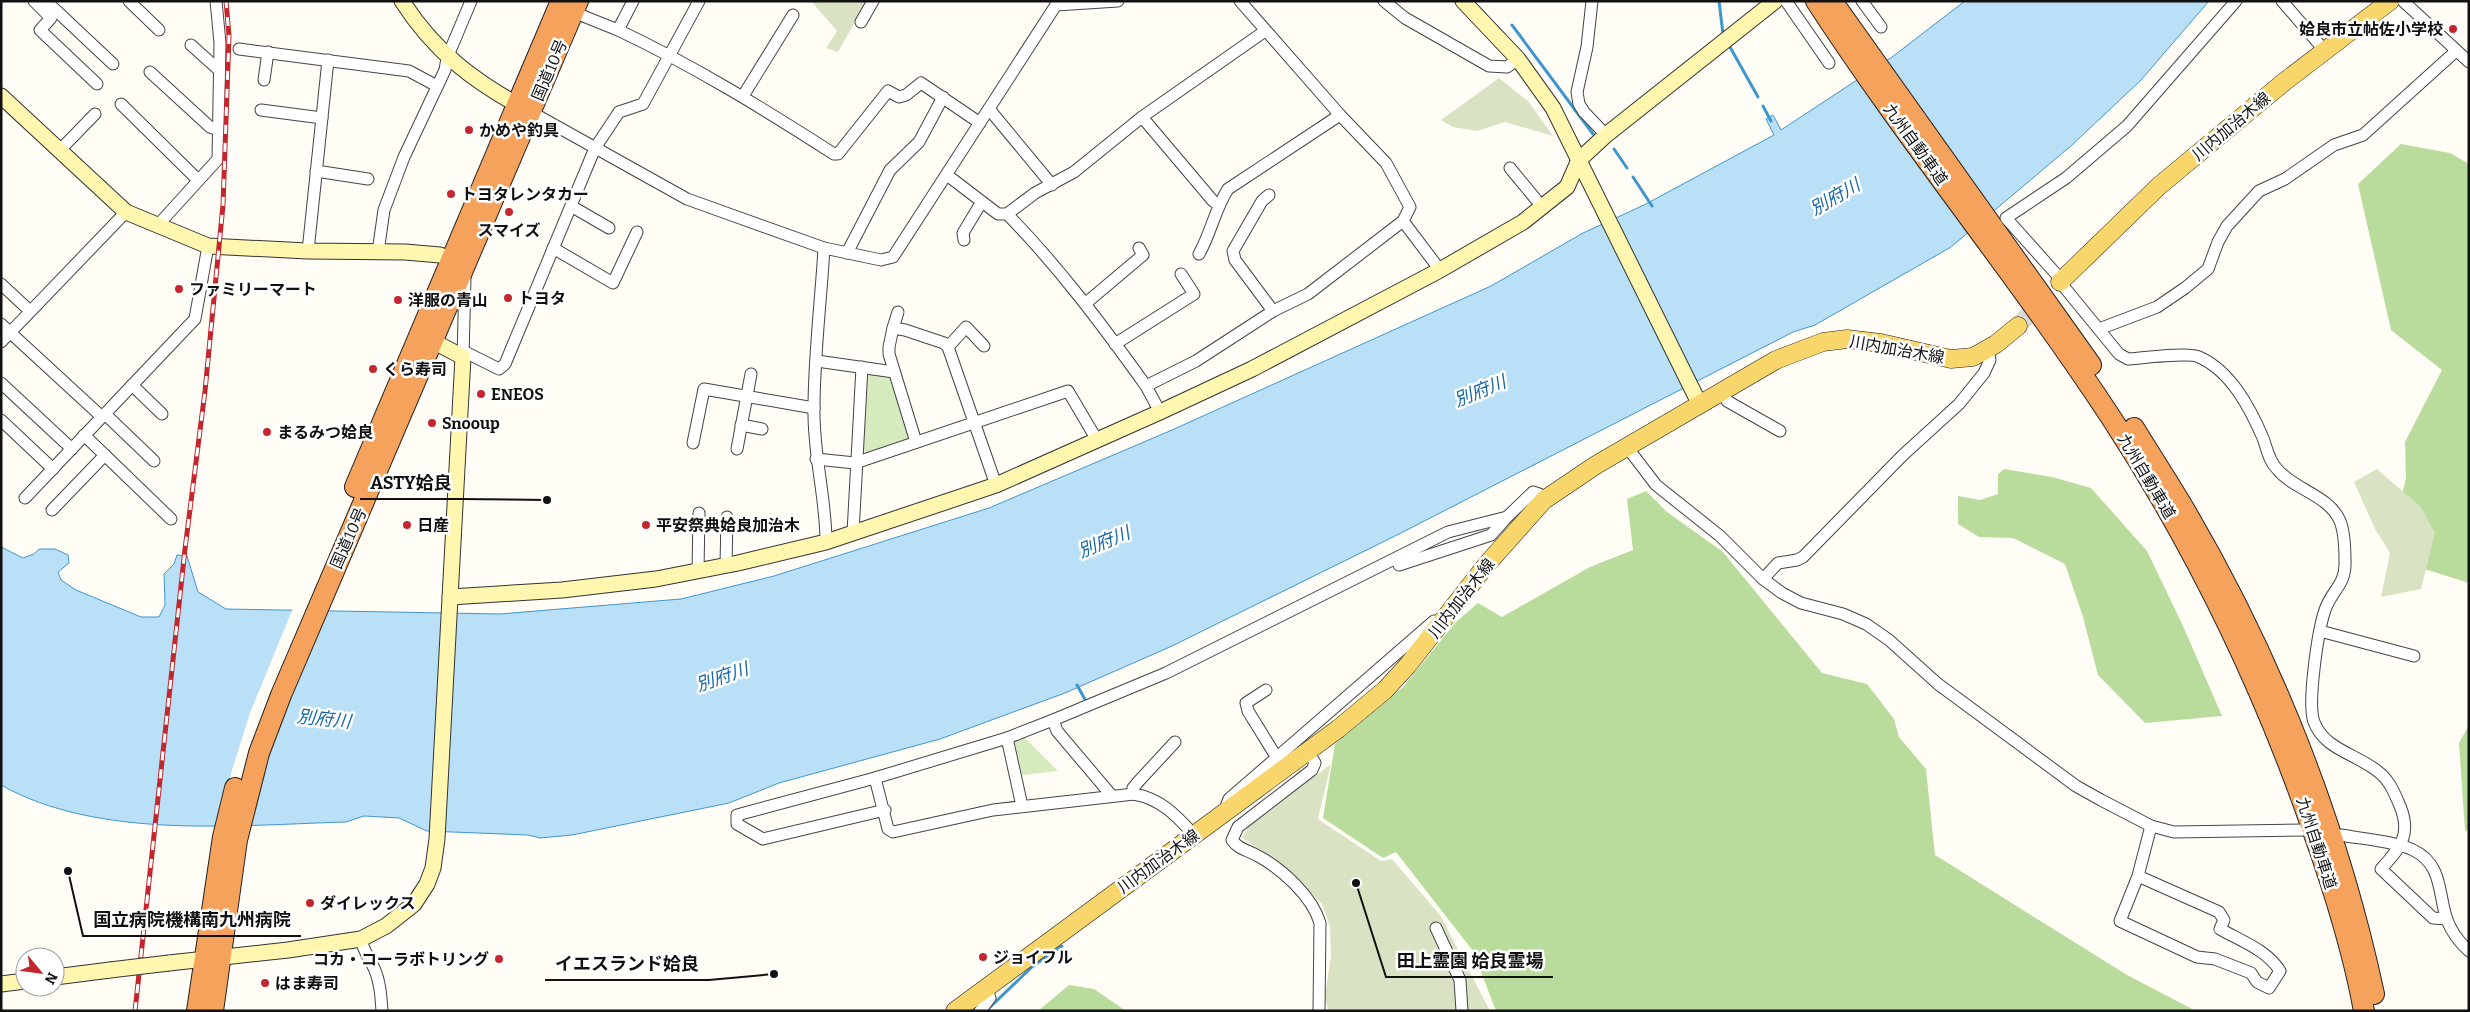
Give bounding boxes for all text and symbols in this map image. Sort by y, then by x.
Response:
place label: 姶良市立帖佐小学校 [2299,20,2443,39]
marker: 姶良市立帖佐小学校 [2447,23,2459,35]
street label: 国道10号 [528,37,571,104]
street label: 川内加治木線 [2188,88,2274,165]
street label: 九州自動車道 [1880,100,1951,189]
place label: かめや釣具 [479,121,559,140]
marker: かめや釣具 [463,124,475,136]
water label: 別府川 [1806,173,1866,220]
place label: トヨタレンタカー [461,185,589,204]
marker: トヨタレンタカー [445,188,457,200]
marker: スマイズ [503,206,515,218]
place label: スマイズ [477,221,541,240]
place label: ファミリーマート [189,280,317,299]
marker: ファミリーマート [173,283,185,295]
place label: トヨタ [518,289,566,308]
place label: 洋服の青山 [408,291,488,310]
marker: トヨタ [502,292,514,304]
marker: 洋服の青山 [392,294,404,306]
street label: 川内加治木線 [1848,332,1946,367]
place label: くら寿司 [383,360,447,379]
marker: くら寿司 [367,363,379,375]
water label: 別府川 [1451,370,1511,411]
place label: ENEOS [491,385,544,404]
marker: ENEOS [475,388,487,400]
place label: Snooup [442,414,500,433]
marker: Snooup [426,417,438,429]
place label: まるみつ姶良 [277,423,373,442]
marker: まるみつ姶良 [261,426,273,438]
street label: 九州自動車道 [2114,430,2179,522]
callout: ASTY姶良 [360,466,461,499]
text: ASTY姶良 [370,472,452,494]
street label: 国道10号 [327,505,370,572]
place label: 日産 [417,516,449,535]
place label: 平安祭典姶良加治木 [656,516,800,535]
marker: 日産 [401,519,413,531]
marker: 平安祭典姶良加治木 [640,519,652,531]
water label: 別府川 [1075,521,1135,562]
street label: 川内加治木線 [1424,555,1498,642]
water label: 別府川 [693,657,753,696]
water label: 別府川 [296,705,354,733]
street label: 九州自動車道 [2293,795,2340,892]
street label: 川内加治木線 [1114,826,1203,897]
place label: ダイレックス [320,894,416,913]
marker: ダイレックス [304,897,316,909]
callout: 国立病院機構南九州病院 [83,903,301,936]
text: 国立病院機構南九州病院 [93,909,291,931]
callout: 田上霊園 姶良霊場 [1386,944,1553,977]
north arrow [15,947,65,997]
callout: イエスランド姶良 [545,947,709,980]
place label: ジョイフル [993,948,1073,967]
place label: コカ・コーラボトリング [313,950,489,969]
text: 田上霊園 姶良霊場 [1396,950,1544,972]
marker: ジョイフル [977,951,989,963]
marker: コカ・コーラボトリング [493,953,505,965]
text: イエスランド姶良 [555,953,699,975]
text: N [41,969,61,987]
place label: はま寿司 [275,974,339,993]
marker: はま寿司 [259,977,271,989]

